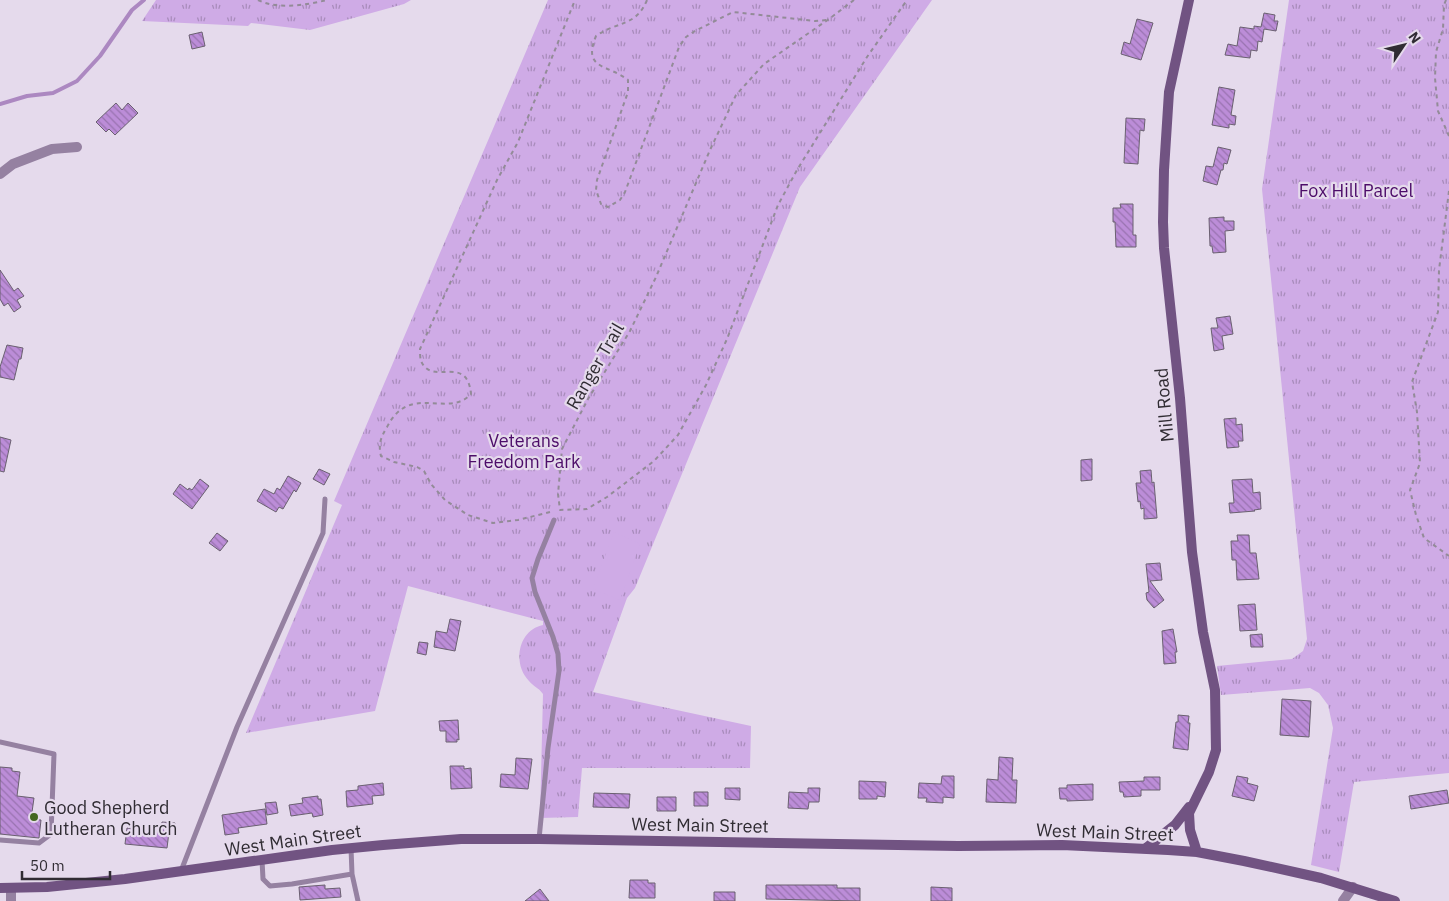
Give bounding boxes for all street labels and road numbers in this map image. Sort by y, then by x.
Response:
street label: Ranger Trail [561,318,629,413]
street label: Mill Road [1149,367,1179,443]
street label: West Main Street [631,812,769,838]
street label: West Main Street [1036,818,1174,846]
street label: West Main Street [223,819,363,861]

